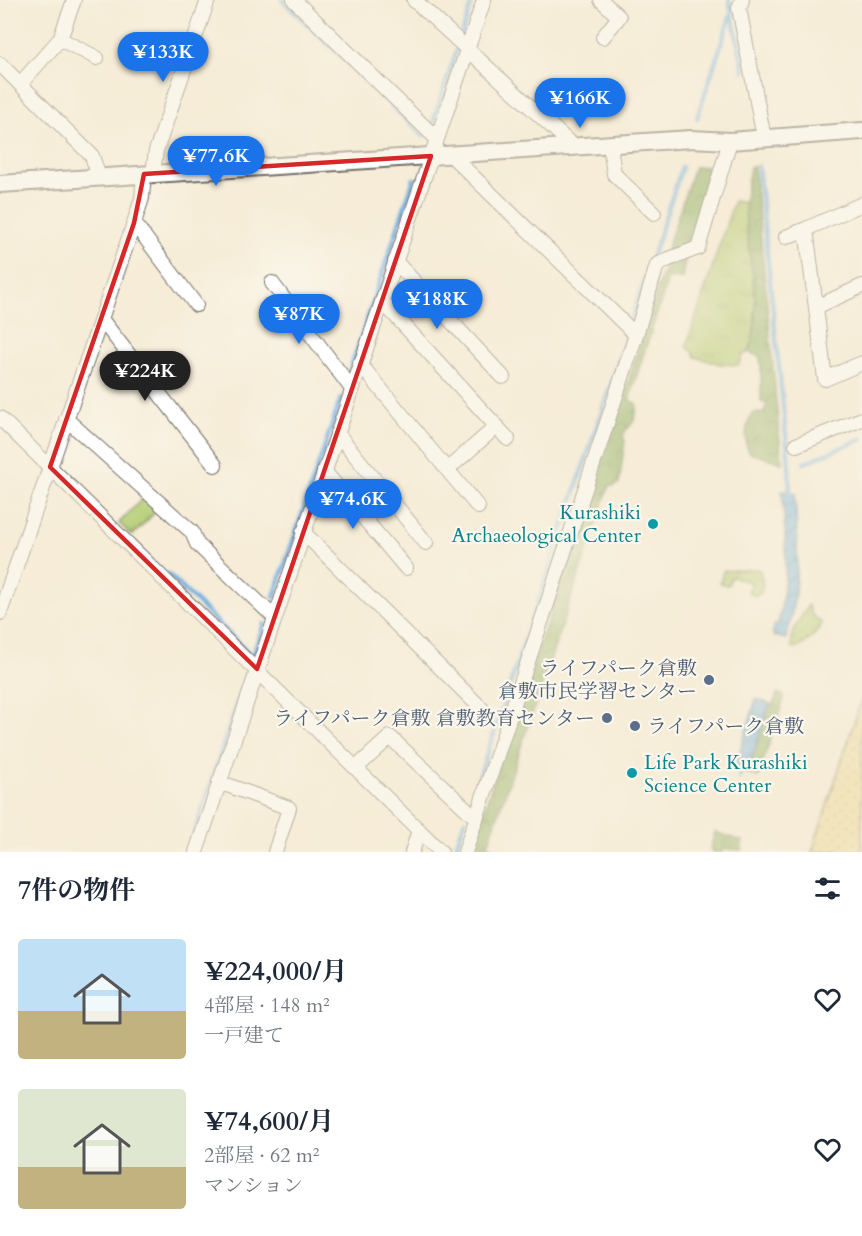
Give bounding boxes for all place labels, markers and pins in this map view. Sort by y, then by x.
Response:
pin: ¥133K [121,32,205,83]
pin: ¥166K [538,78,622,129]
pin: ¥77.6K [167,136,265,187]
pin: ¥188K [395,279,479,330]
pin: ¥87K [263,294,335,345]
pin: ¥224K [103,351,187,402]
pin: ¥74.6K [304,479,402,530]
place label: Kurashiki Archaeological Center [451,499,642,549]
marker: Kurashiki Archaeological Center [646,517,660,531]
place label: ライフパーク倉敷 倉敷市民学習センター [498,655,697,705]
marker: ライフパーク倉敷 倉敷市民学習センター [702,673,716,687]
place label: ライフパーク倉敷 倉敷教育センター [273,705,595,732]
marker: ライフパーク倉敷 倉敷教育センター [600,711,614,725]
place label: ライフパーク倉敷 [647,713,804,740]
marker: ライフパーク倉敷 [628,719,642,733]
place label: Life Park Kurashiki Science Center [644,749,808,799]
marker: Life Park Kurashiki Science Center [625,766,639,780]

